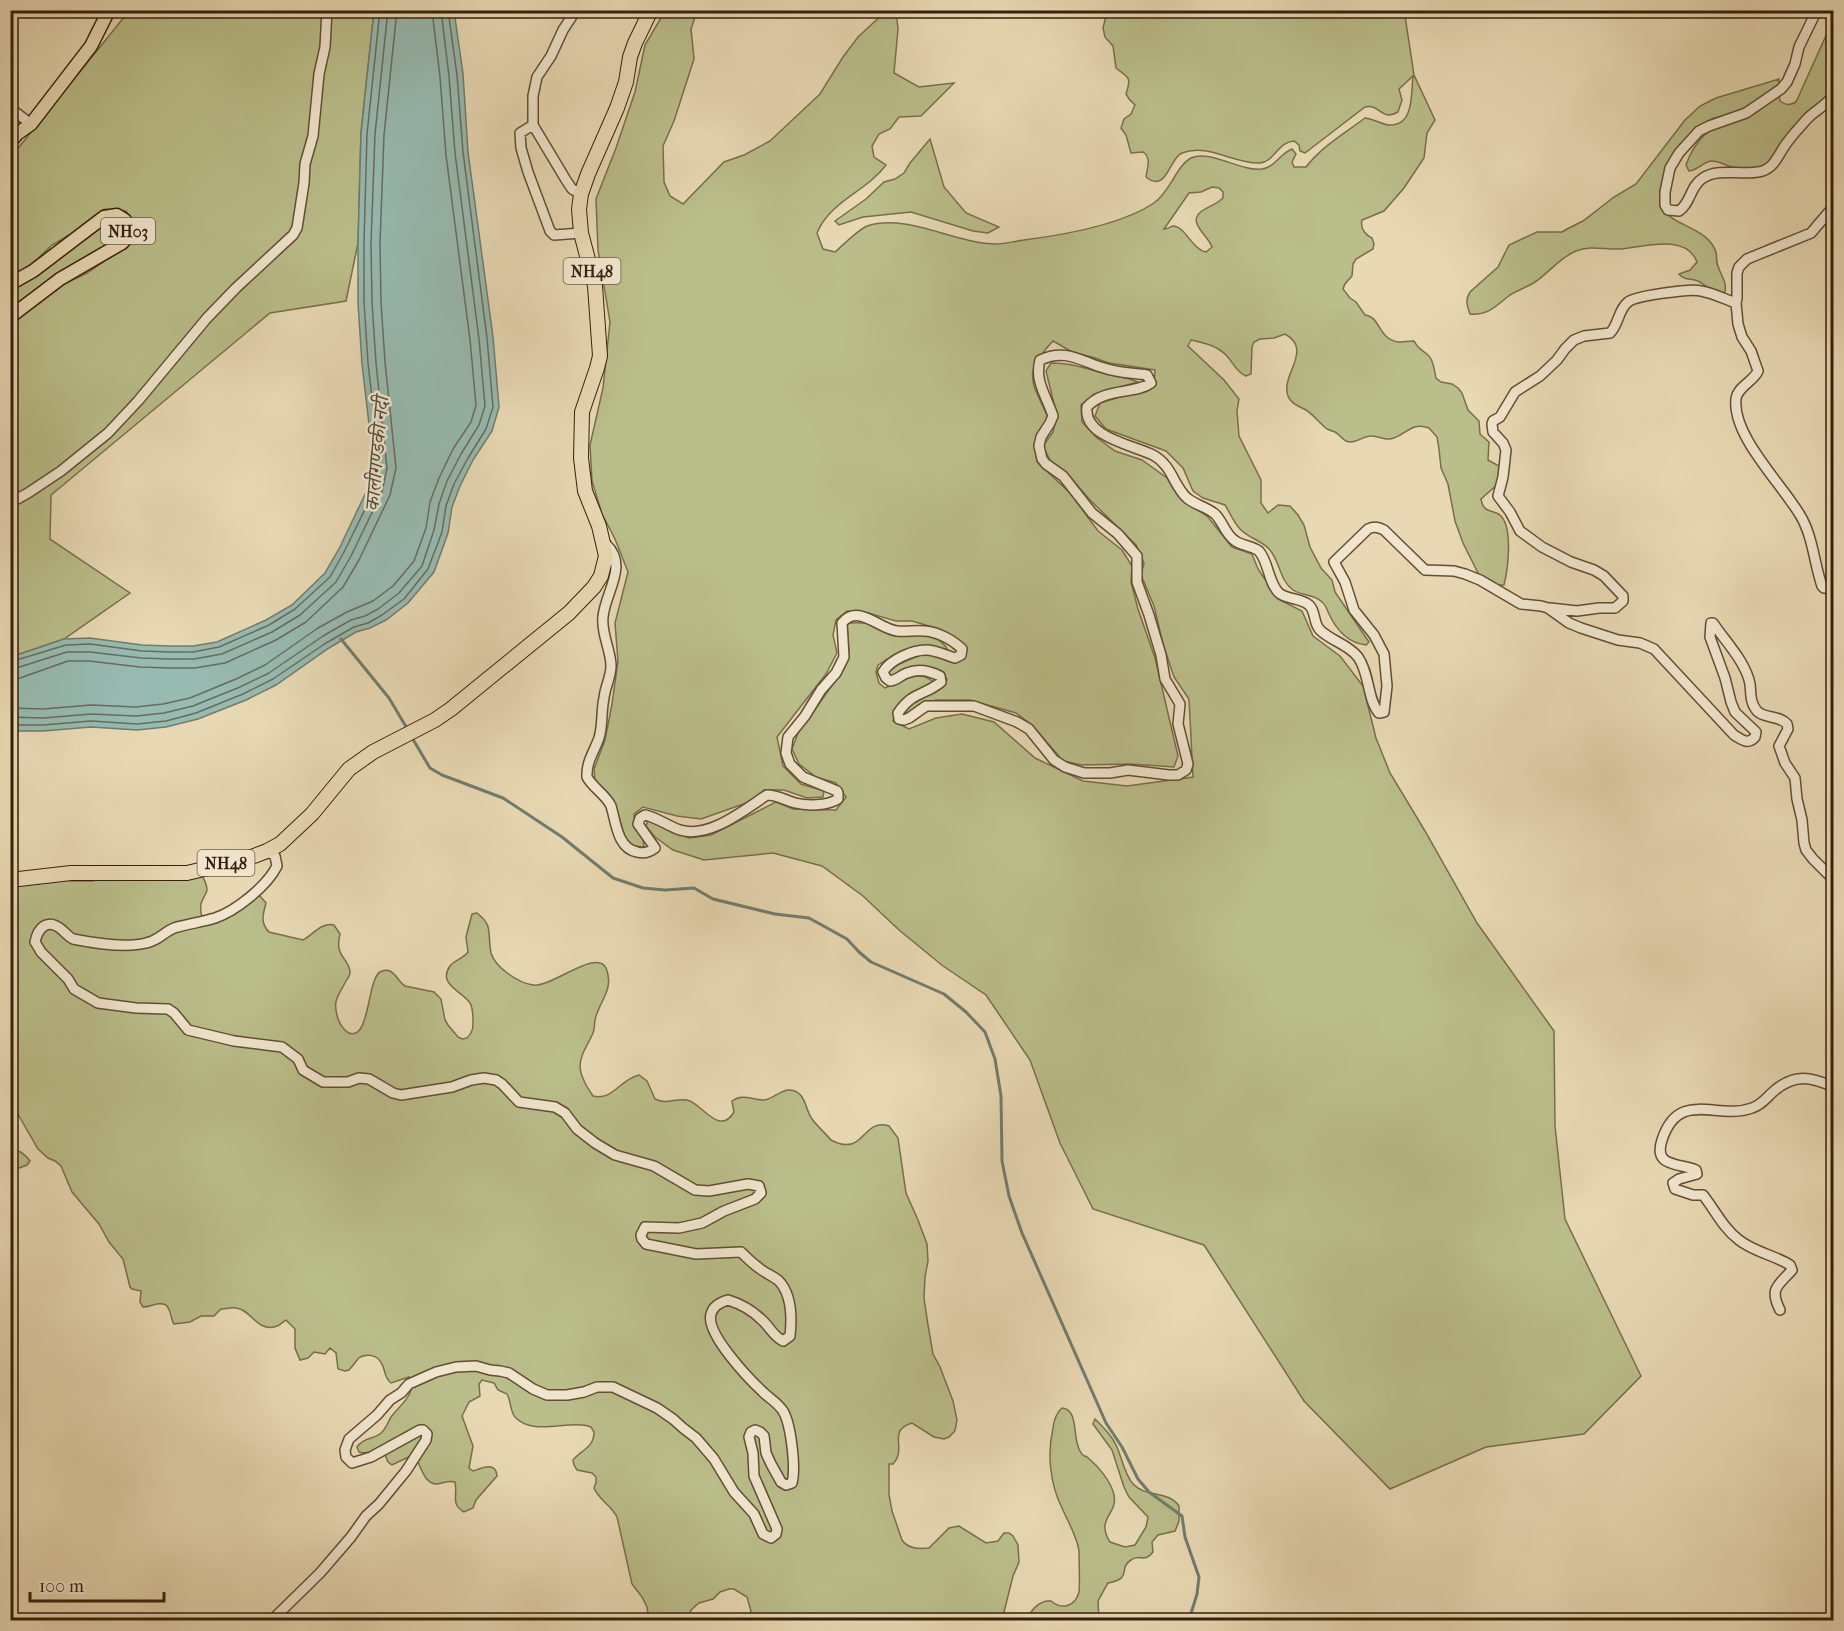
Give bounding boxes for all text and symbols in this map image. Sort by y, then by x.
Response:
road number: NH03 [101,218,155,244]
road number: NH48 [564,258,620,284]
water label: कालीगण्डकी नदी [361,392,394,512]
road number: NH48 [198,850,254,876]
scale bar [30,1565,164,1603]
text: 100 m [39,1576,84,1597]

